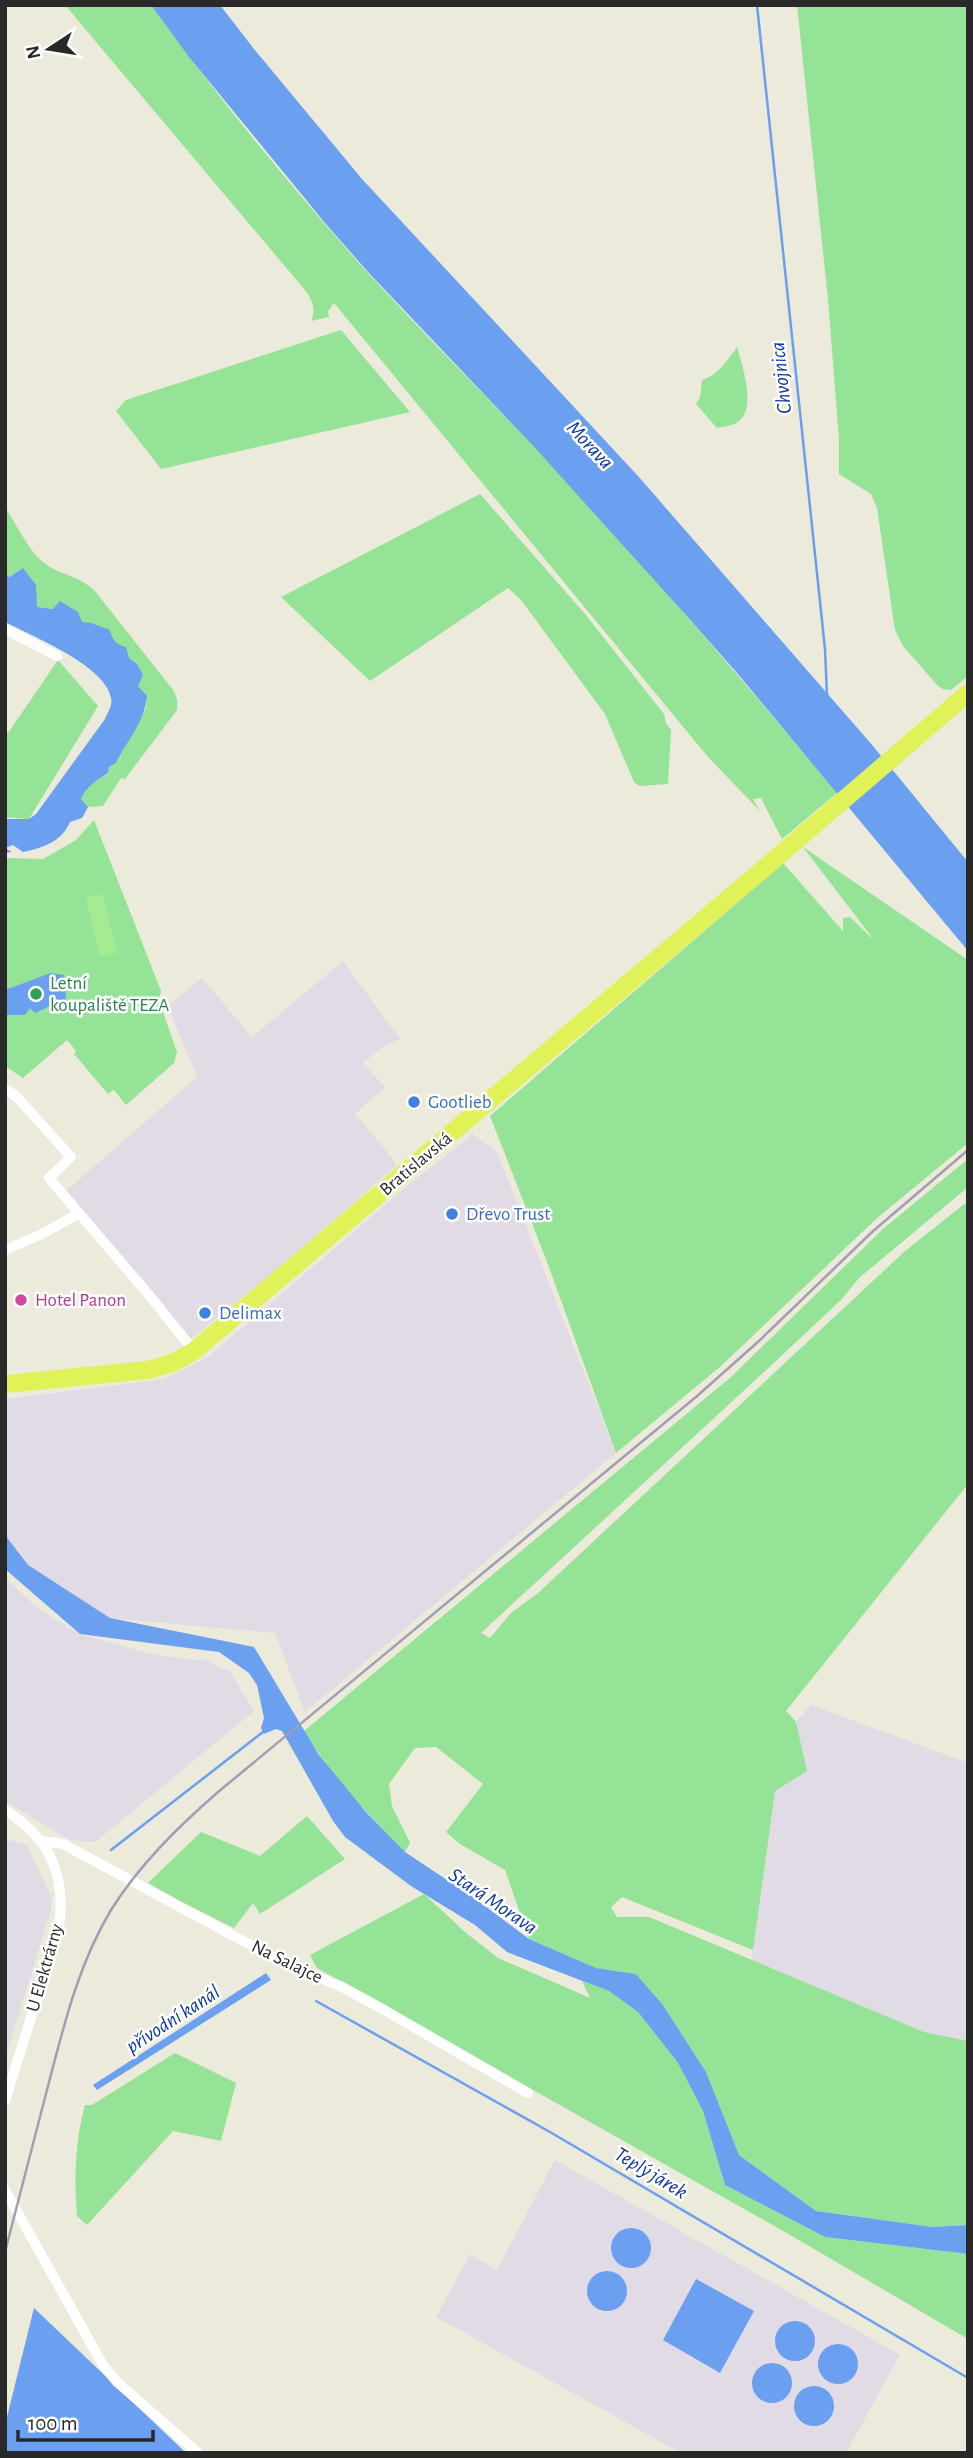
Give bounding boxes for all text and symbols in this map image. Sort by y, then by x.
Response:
north arrow [14,14,84,84]
text: N [23,44,45,61]
water label: Chvojnica [767,341,795,415]
water label: Morava [563,417,617,473]
place label: Letní koupaliště TEZA [50,974,169,1015]
marker: Letní koupaliště TEZA [28,986,44,1002]
place label: Gootlieb [428,1093,492,1112]
marker: Gootlieb [406,1094,422,1110]
street label: Bratislavská [376,1128,456,1199]
place label: Dřevo Trust [466,1205,550,1224]
marker: Dřevo Trust [444,1206,460,1222]
place label: Hotel Panon [35,1291,126,1310]
marker: Hotel Panon [13,1292,29,1308]
place label: Delimax [219,1304,282,1323]
marker: Delimax [197,1305,213,1321]
water label: Stará Morava [445,1864,541,1938]
street label: U Elektrárny [23,1922,67,2014]
street label: Na Salajce [248,1937,326,1987]
water label: přívodní kanál [122,1981,224,2058]
water label: Teplý járek [610,2143,691,2204]
scale bar [18,2398,152,2442]
text: 100 m [28,2413,78,2434]

